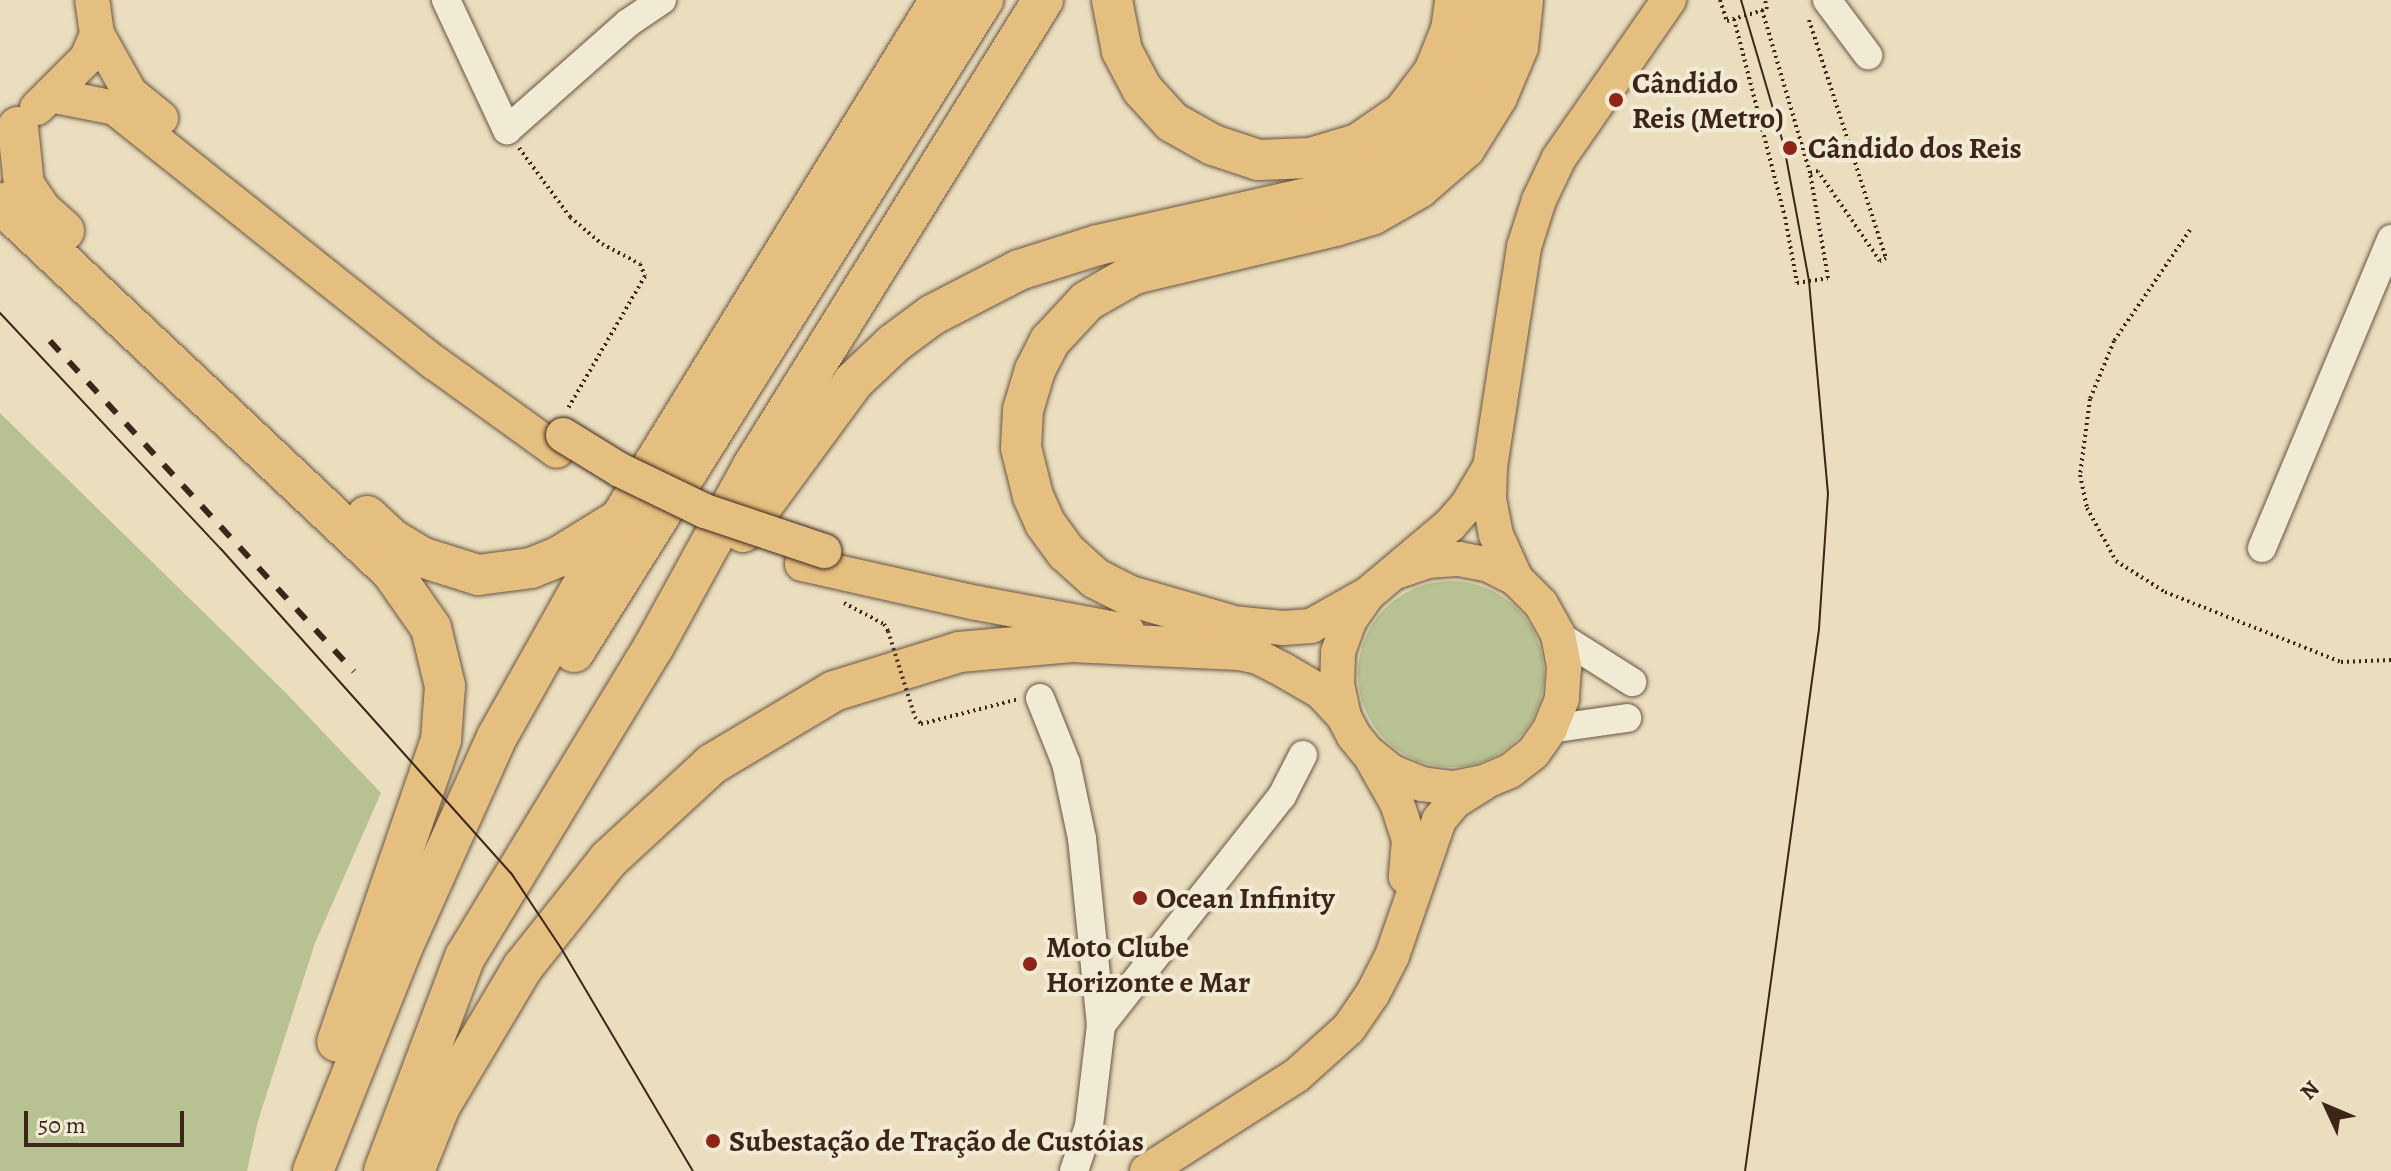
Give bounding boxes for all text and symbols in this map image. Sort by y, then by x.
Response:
place label: Cândido Reis (Metro) [1632,65,1784,136]
marker: Cândido Reis (Metro) [1607,91,1625,109]
place label: Cândido dos Reis [1808,130,2022,166]
marker: Cândido dos Reis [1779,137,1801,159]
place label: Ocean Infinity [1156,880,1335,916]
marker: Ocean Infinity [1131,889,1149,907]
place label: Moto Clube Horizonte e Mar [1046,929,1250,1000]
marker: Moto Clube Horizonte e Mar [1021,955,1039,973]
north arrow [2287,1067,2367,1147]
text: N [2293,1074,2326,1107]
scale bar [28,1095,188,1145]
text: 50 m [38,1109,86,1141]
place label: Subestação de Tração de Custóias [729,1123,1144,1159]
marker: Subestação de Tração de Custóias [704,1132,722,1150]

